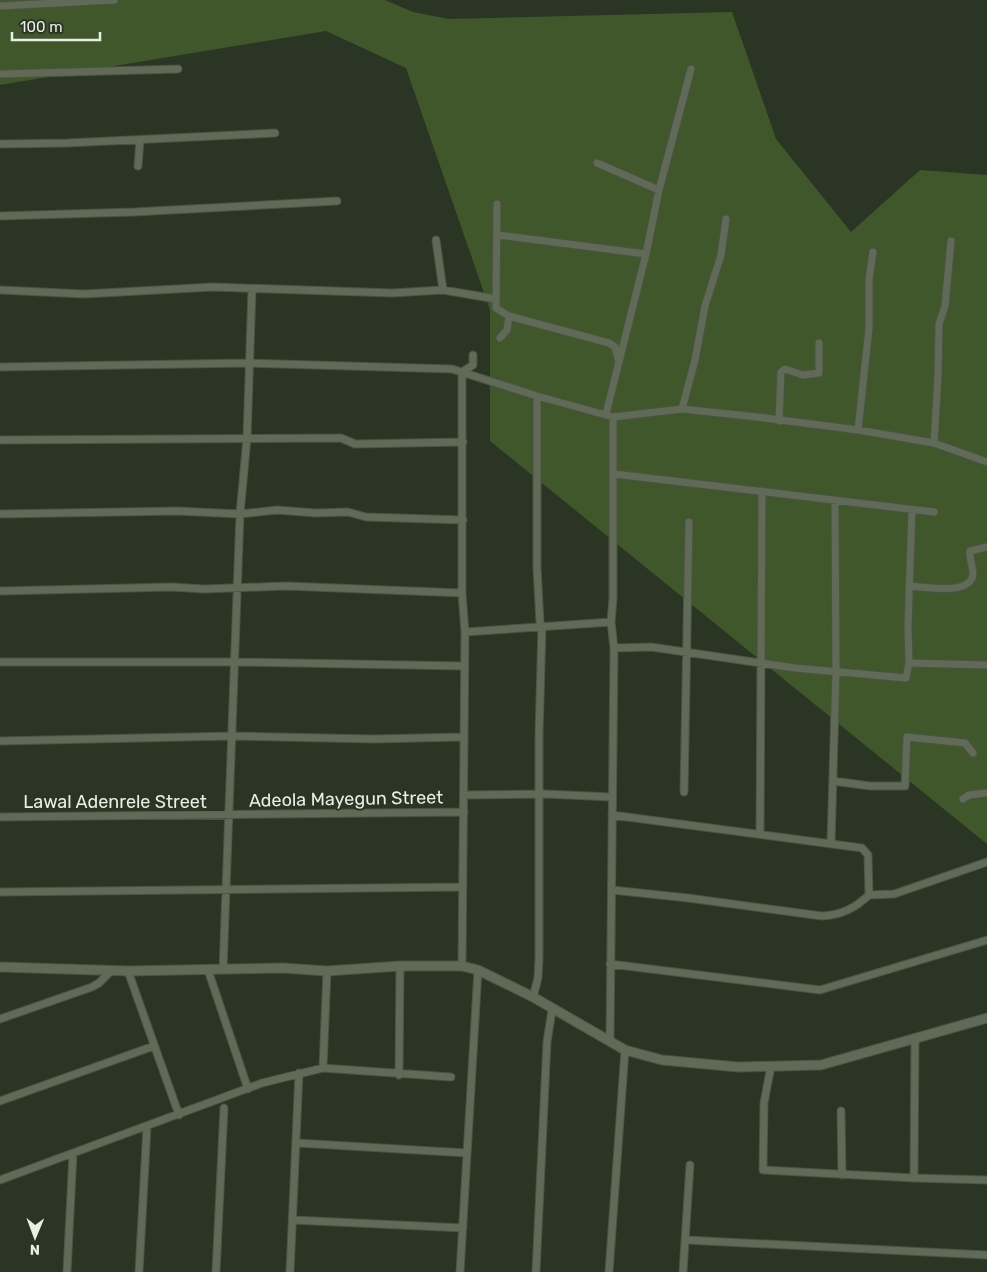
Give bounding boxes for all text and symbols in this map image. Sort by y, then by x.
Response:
scale bar [12,10,100,42]
text: 100 m [20,18,62,36]
street label: Adeola Mayegun Street [249,786,443,812]
street label: Lawal Adenrele Street [23,791,207,813]
north arrow [10,1212,60,1262]
text: N [30,1241,40,1258]

